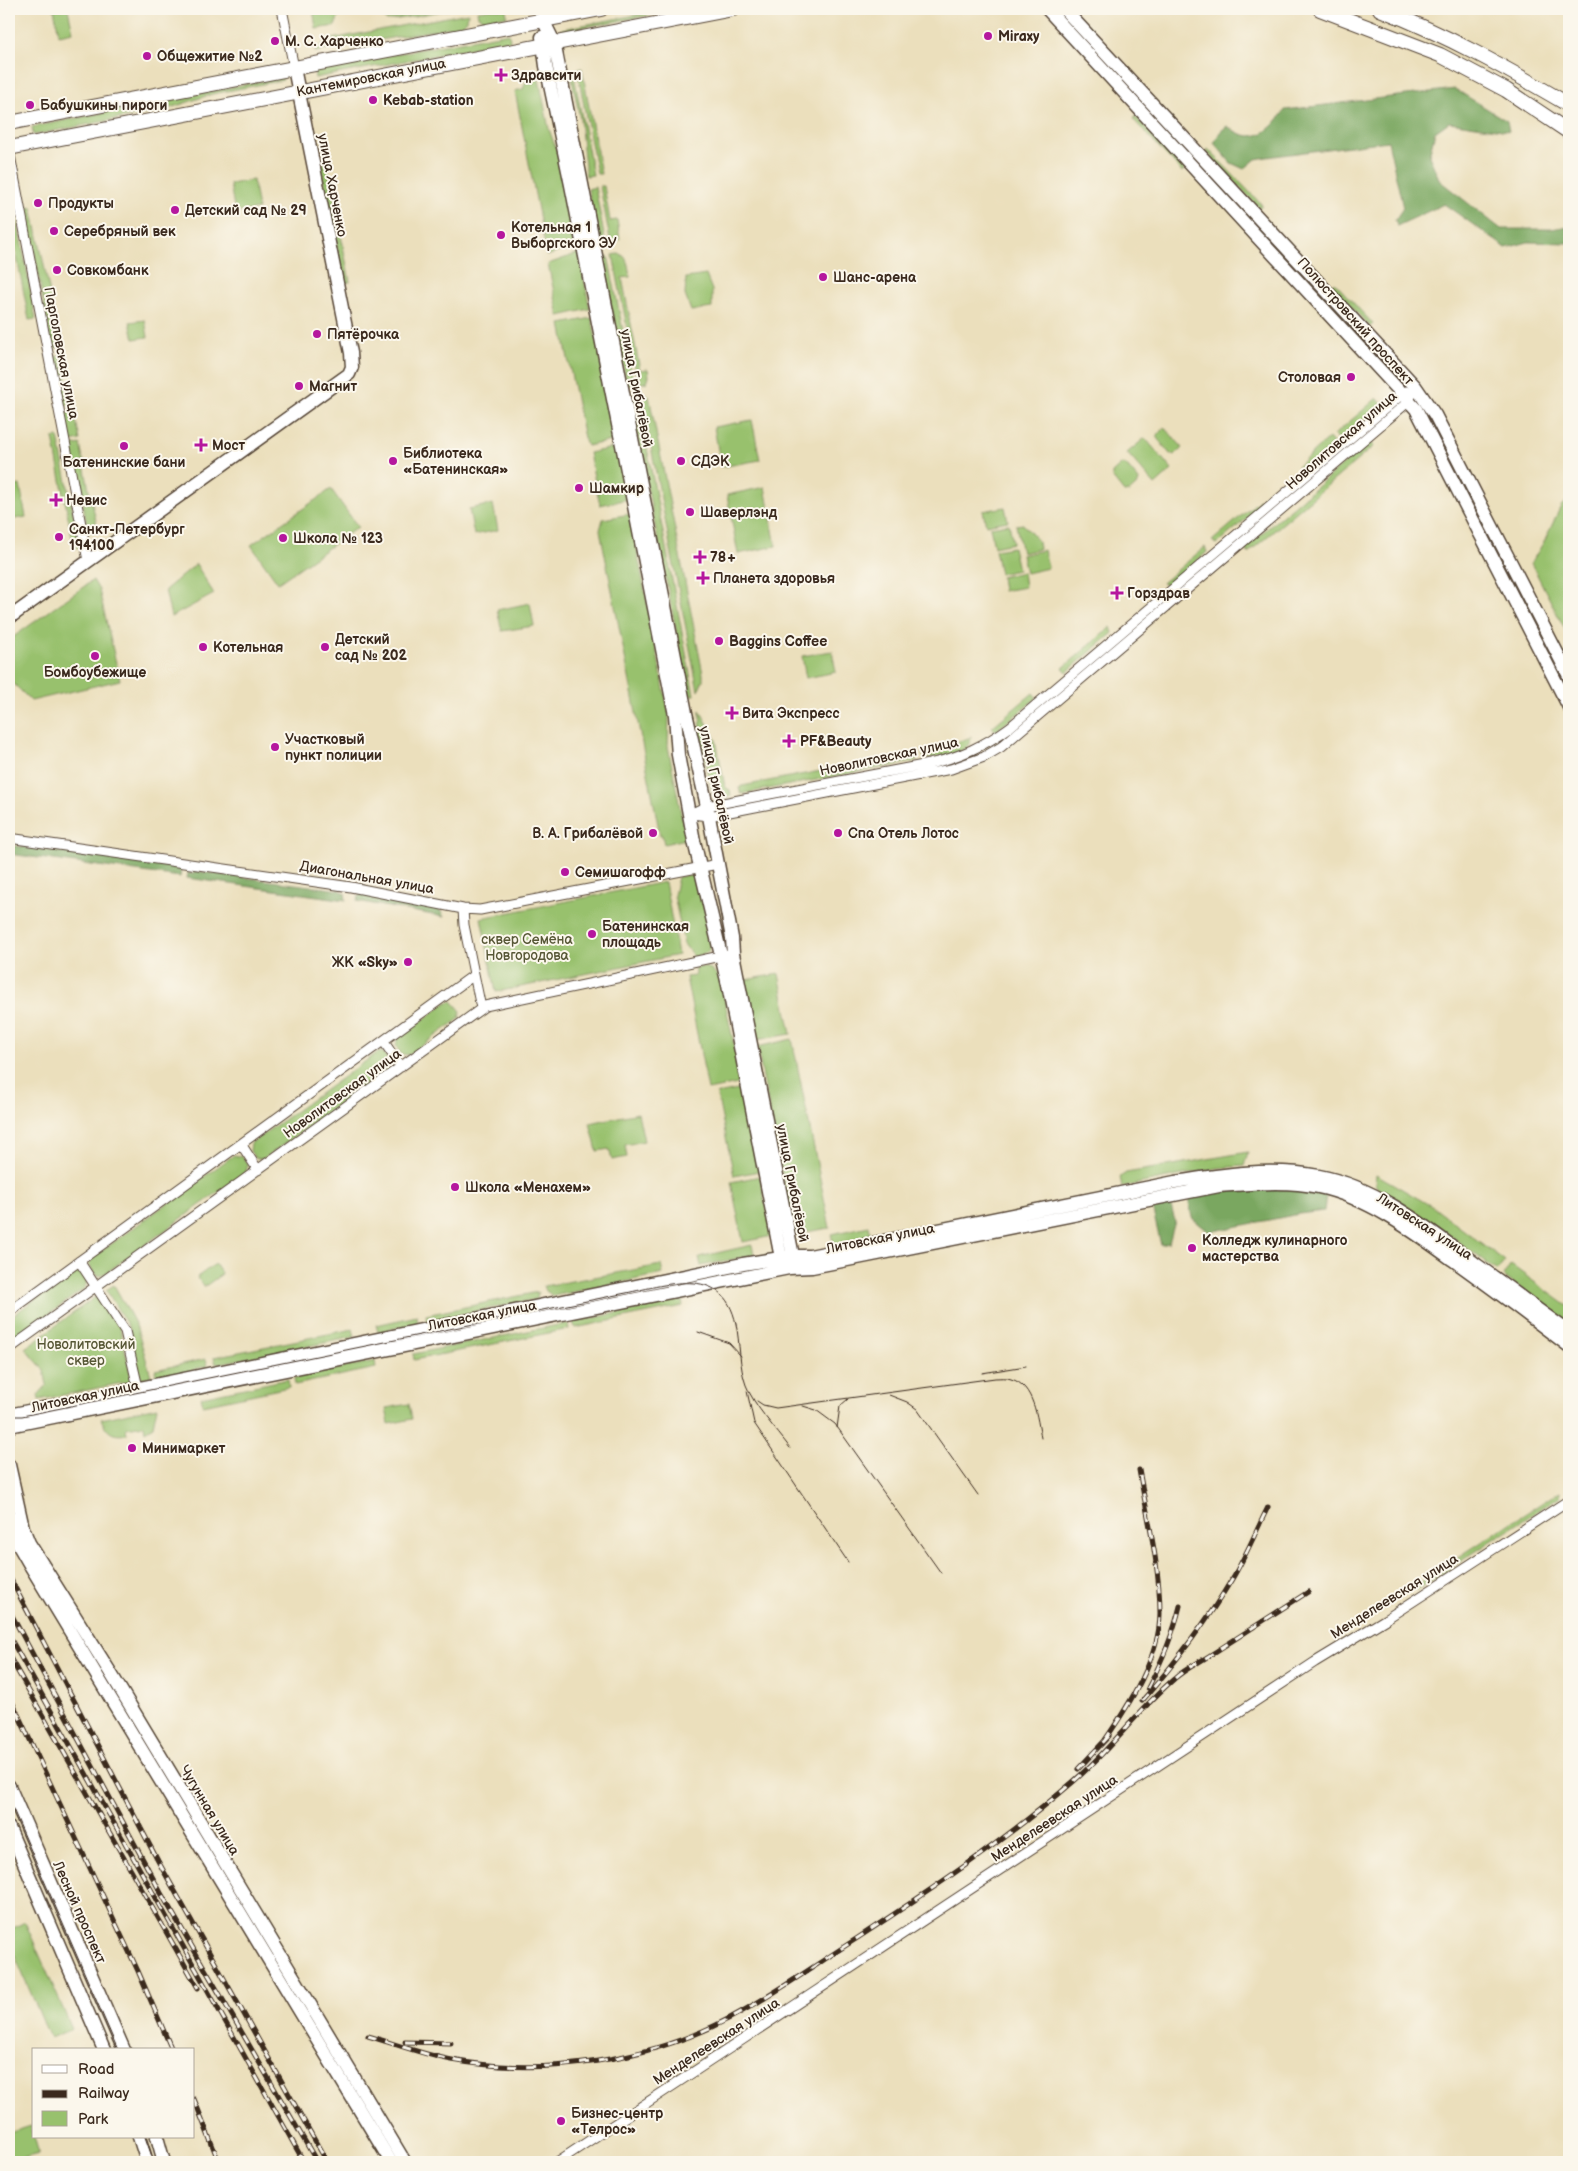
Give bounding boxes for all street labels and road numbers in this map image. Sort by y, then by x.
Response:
street label: Кантемировская улица [295,55,448,100]
street label: улица Харченко [314,132,351,238]
street label: Полюстровский проспект [1294,254,1418,389]
street label: Парголовская улица [40,286,83,421]
street label: улица Грибалёвой [617,327,656,449]
street label: Новолитовская улица [1282,387,1401,493]
street label: улица Грибалёвой [696,725,737,846]
street label: Новолитовская улица [818,733,961,780]
street label: Диагональная улица [298,857,436,898]
street label: Новолитовская улица [280,1045,405,1142]
street label: улица Грибалёвой [773,1122,812,1244]
street label: Литовская улица [1373,1189,1476,1264]
street label: Литовская улица [823,1219,937,1258]
street label: Литовская улица [425,1296,539,1335]
street label: Литовская улица [28,1377,141,1416]
street label: Менделеевская улица [1327,1550,1462,1643]
street label: Чугунная улица [176,1762,244,1859]
street label: Менделеевская улица [988,1771,1121,1866]
street label: Лесной проспект [49,1857,110,1967]
street label: Менделеевская улица [650,1994,783,2089]

